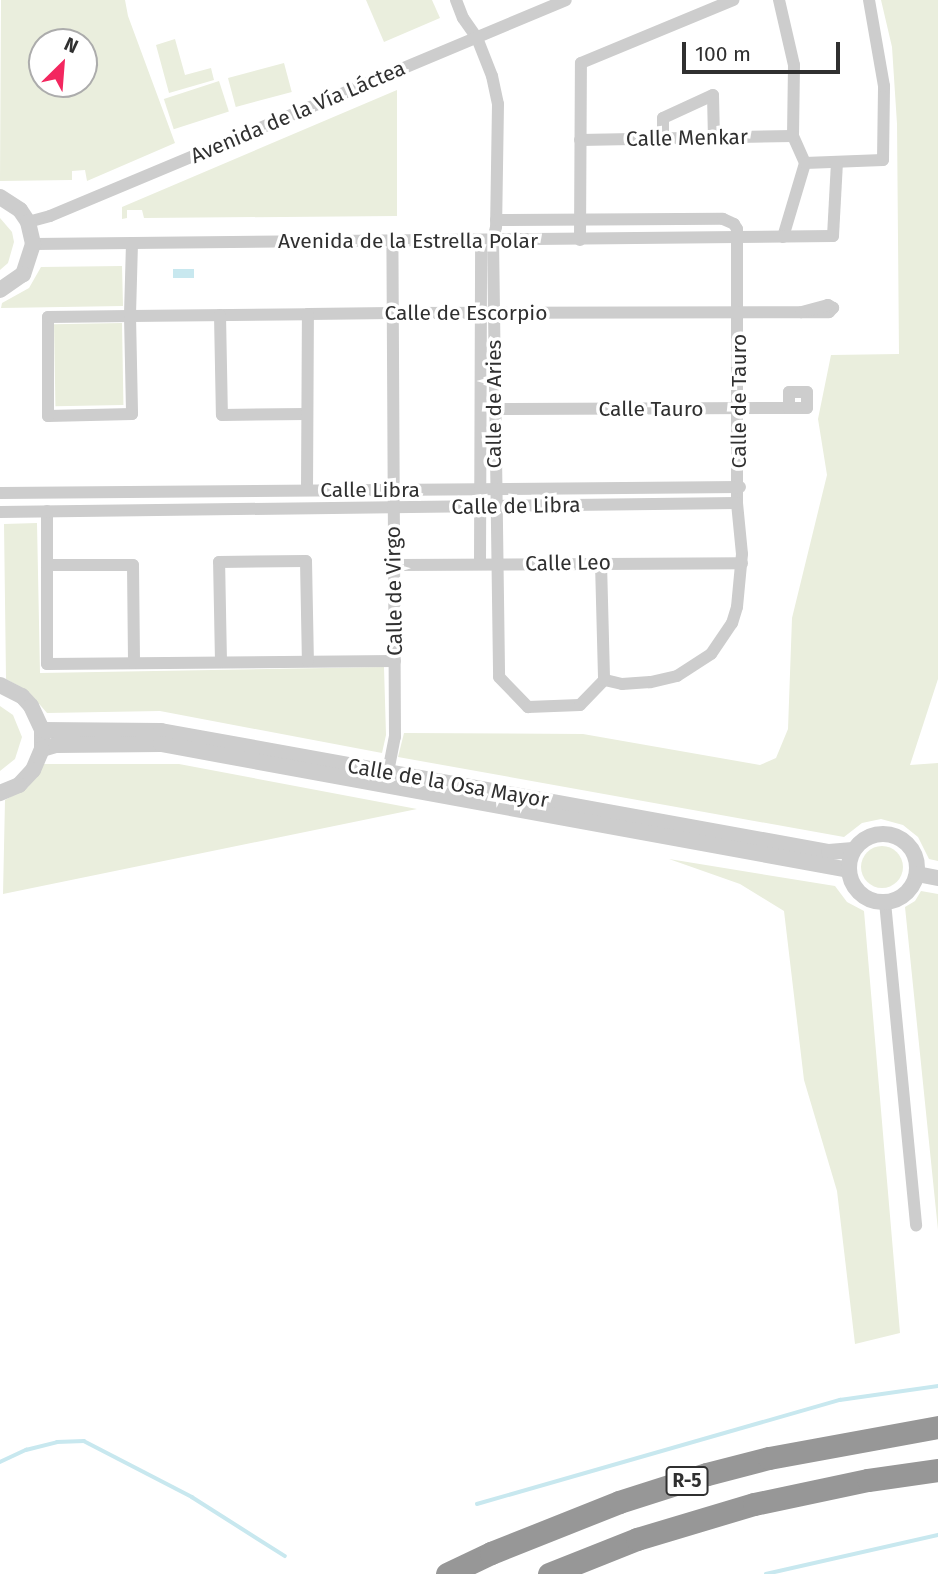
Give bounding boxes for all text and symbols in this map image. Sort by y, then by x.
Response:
north arrow [28,28,98,98]
scale bar [686,28,844,72]
text: N [61,32,82,58]
text: 100 m [695,41,751,67]
street label: Avenida de la Vía Láctea [187,55,409,169]
street label: Calle Menkar [626,124,748,152]
street label: Avenida de la Estrella Polar [278,228,538,254]
street label: Calle de Escorpio [384,300,548,326]
street label: Calle de Tauro [726,334,752,468]
street label: Calle de Aries [481,340,507,468]
street label: Calle Tauro [598,396,704,422]
street label: Calle Libra [320,477,420,503]
street label: Calle de Libra [451,492,581,520]
street label: Calle de Virgo [380,526,408,656]
street label: Calle Leo [525,550,611,576]
street label: Calle de la Osa Mayor [345,753,551,813]
road number: R-5 [664,1466,710,1497]

